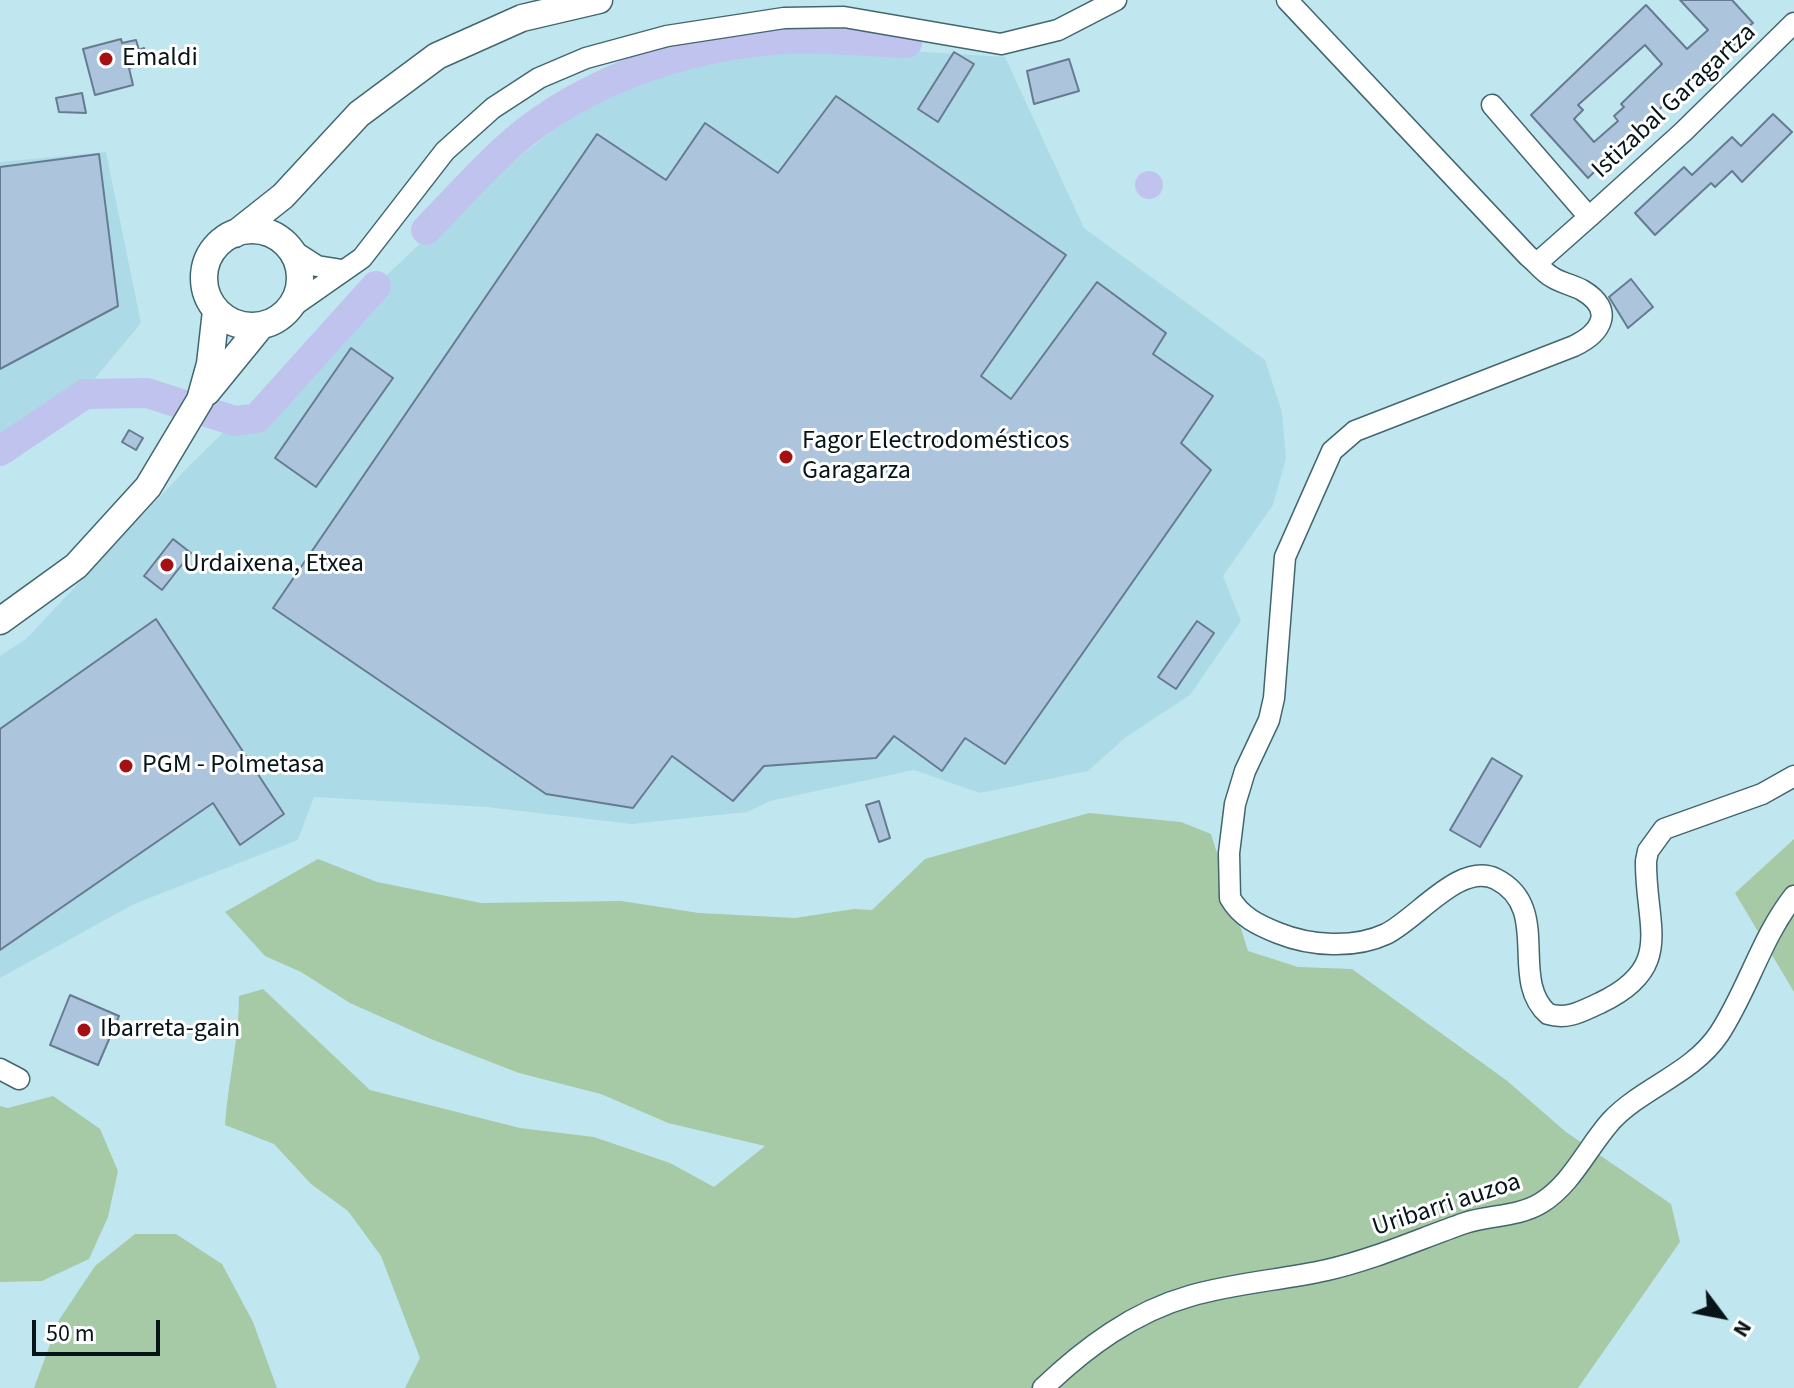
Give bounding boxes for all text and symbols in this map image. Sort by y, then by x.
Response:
street label: Istizabal Garagartza [1587,18,1763,186]
place label: Emaldi [122,43,198,75]
marker: Emaldi [97,50,115,68]
place label: Fagor Electrodomésticos Garagarza [802,426,1069,488]
marker: Fagor Electrodomésticos Garagarza [777,448,795,466]
place label: Urdaixena, Etxea [183,549,364,581]
marker: Urdaixena, Etxea [158,556,176,574]
place label: PGM - Polmetasa [142,750,324,782]
marker: PGM - Polmetasa [117,757,135,775]
place label: Ibarreta-gain [100,1014,240,1046]
marker: Ibarreta-gain [75,1021,93,1039]
street label: Uribarri auzoa [1369,1167,1525,1245]
north arrow [1682,1276,1762,1356]
scale bar [36,1304,164,1354]
text: N [1725,1314,1760,1343]
text: 50 m [46,1316,95,1351]

